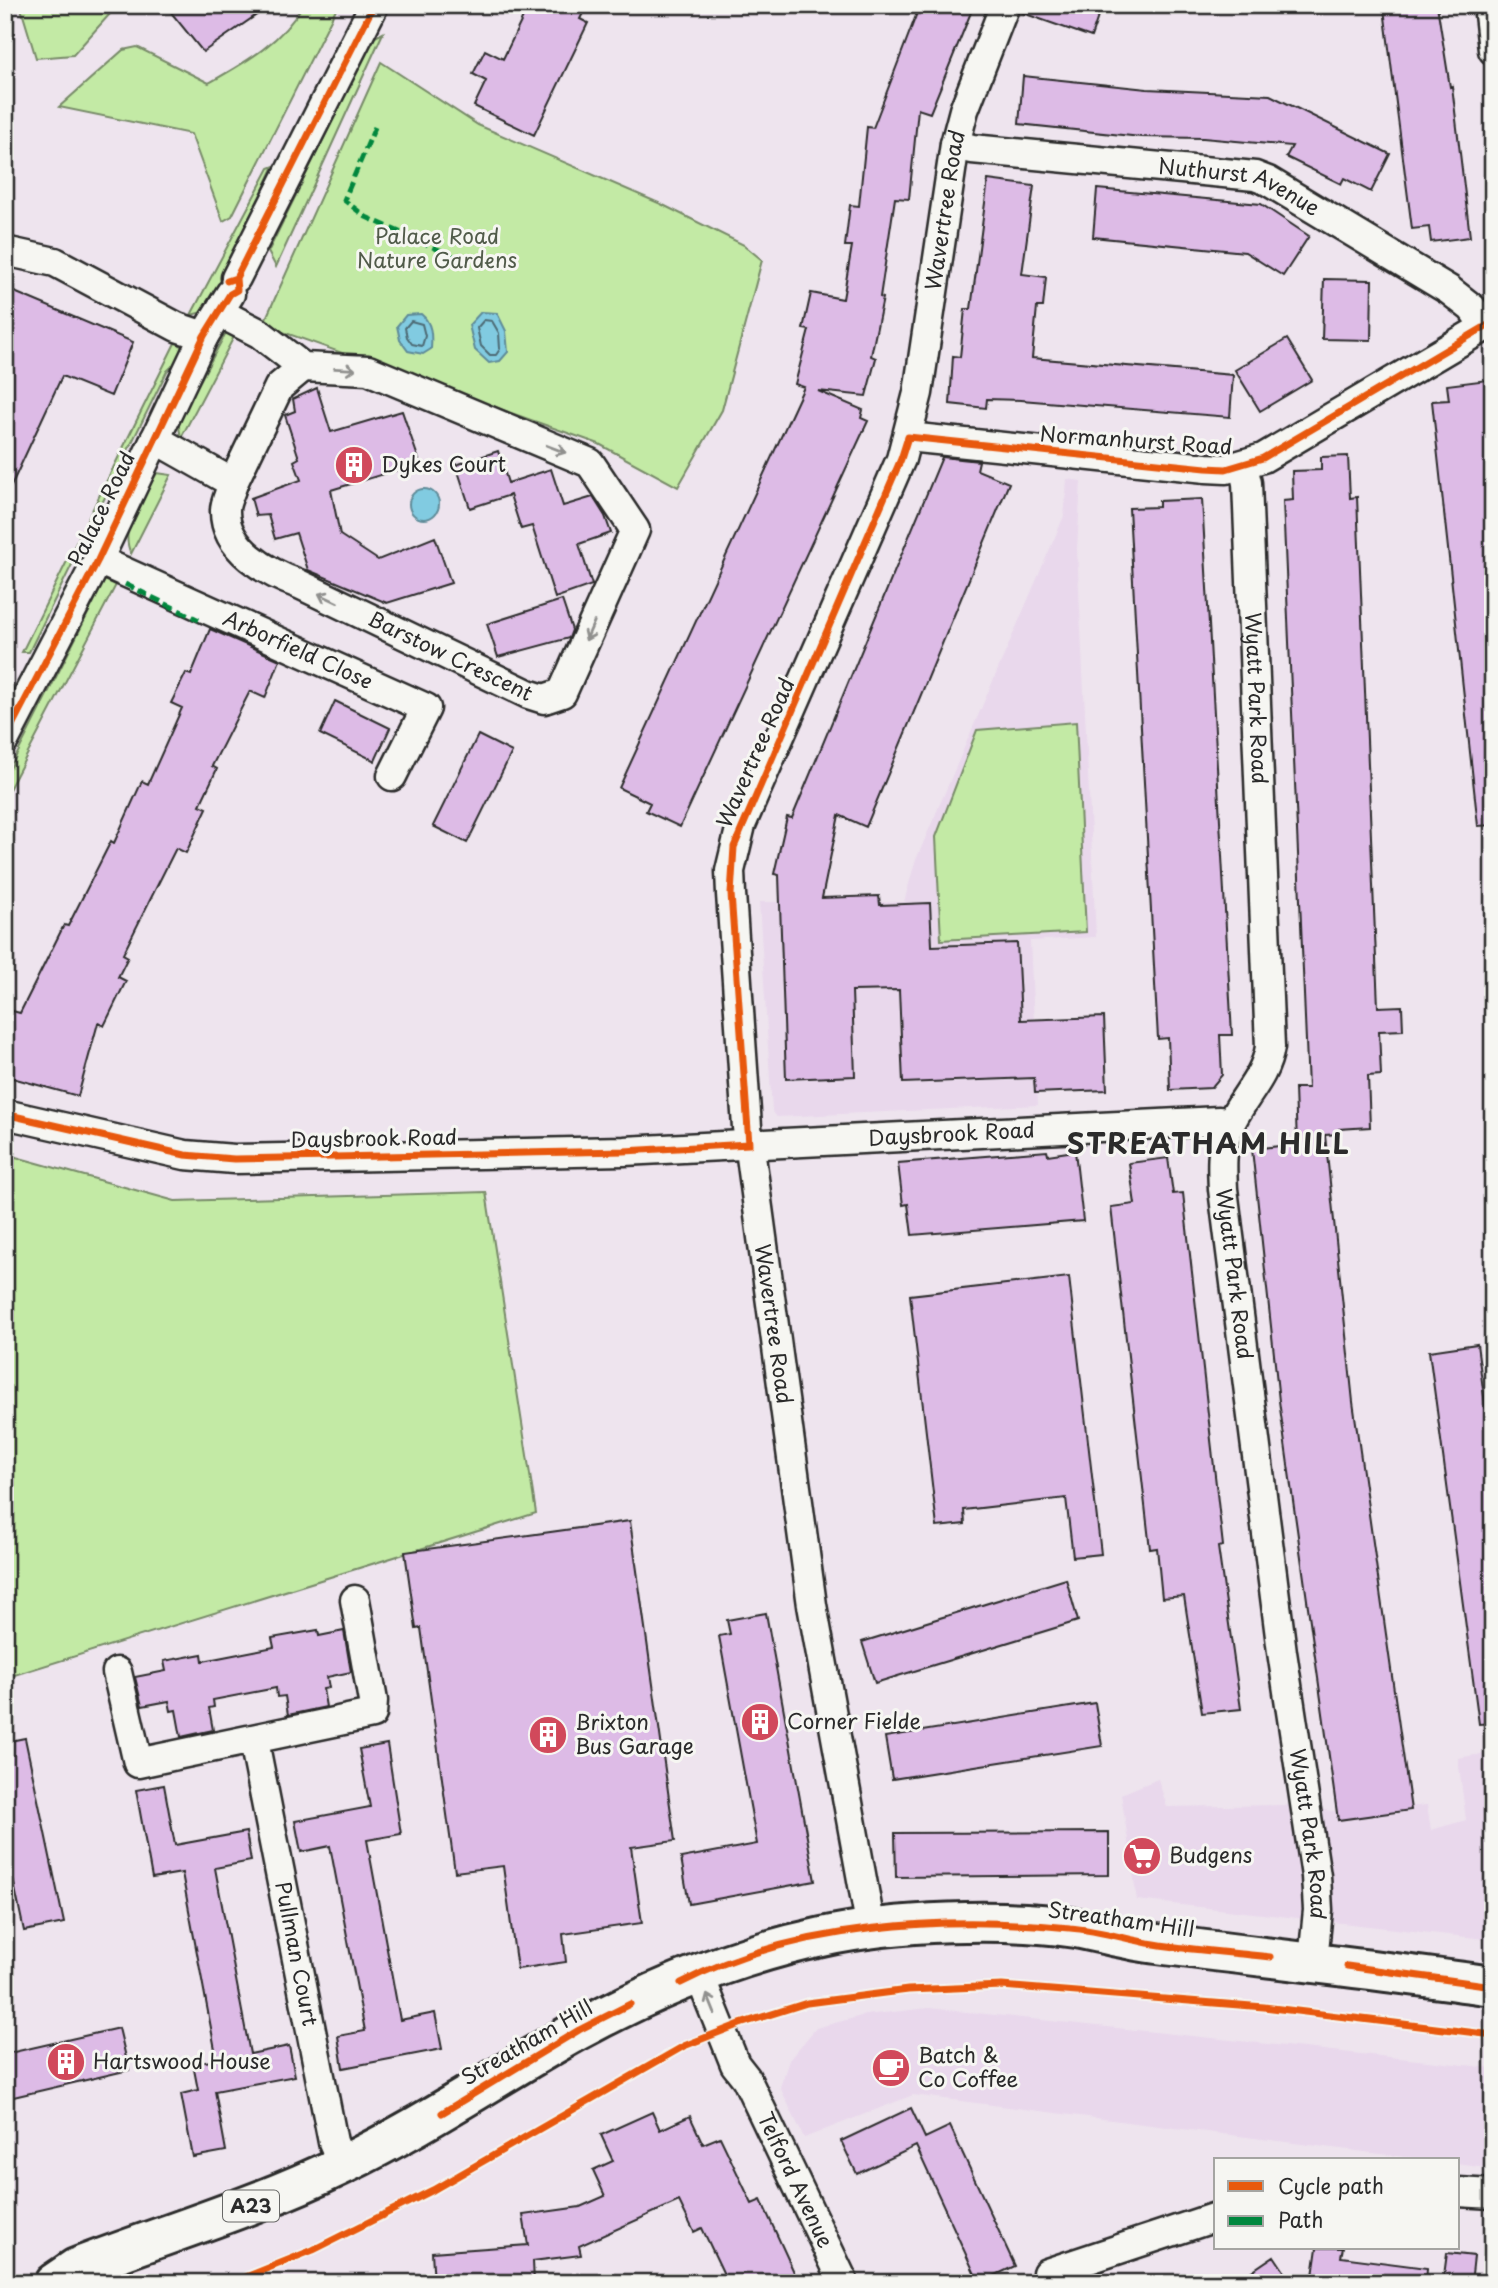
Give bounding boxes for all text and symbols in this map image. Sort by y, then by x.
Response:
street label: Wavertree Road [916,126,972,292]
street label: Nuthurst Avenue [1157,149,1327,223]
park label: Palace Road Nature Gardens [357,219,517,275]
one-way arrow [333,363,356,376]
street label: Normanhurst Road [1039,416,1233,462]
building icon: Dykes Court [333,444,375,486]
one-way arrow [545,444,567,457]
street label: Palace Road [59,445,142,571]
place label: Dykes Court [381,447,506,479]
one-way arrow [318,590,339,604]
street label: Arborfield Close [219,601,378,696]
street label: Barstow Crescent [363,601,539,708]
street label: Wyatt Park Road [1238,612,1277,785]
one-way arrow [583,619,596,641]
street label: Wavertree Road [707,672,802,832]
street label: Daysbrook Road [868,1112,1036,1153]
street label: Daysbrook Road [290,1120,457,1154]
district label: STREATHAM HILL [1067,1121,1351,1164]
street label: Wyatt Park Road [1209,1186,1263,1361]
street label: Wavertree Road [748,1242,802,1406]
building icon: Corner Fielde [739,1701,781,1743]
place label: Corner Fielde [787,1704,921,1736]
place label: Brixton Bus Garage [575,1705,694,1761]
building icon: Brixton Bus Garage [527,1714,569,1756]
street label: Wyatt Park Road [1283,1746,1336,1921]
supermarket icon: Budgens [1121,1835,1163,1877]
place label: Budgens [1169,1838,1252,1870]
street label: Pullman Court [268,1878,328,2029]
street label: Streatham Hill [1046,1892,1196,1944]
street label: Streatham Hill [454,1991,598,2092]
one-way arrow [704,1994,717,2015]
place label: Batch & Co Coffee [918,2038,1018,2094]
building icon: Hartswood House [45,2041,87,2083]
place label: Hartswood House [93,2044,271,2076]
cafe icon: Batch & Co Coffee [870,2047,912,2089]
street label: Telford Avenue [751,2106,843,2253]
legend [1214,2158,1460,2250]
text: Cycle path [1278,2169,1384,2201]
road number: A23 [223,2190,279,2222]
text: Path [1278,2203,1323,2235]

